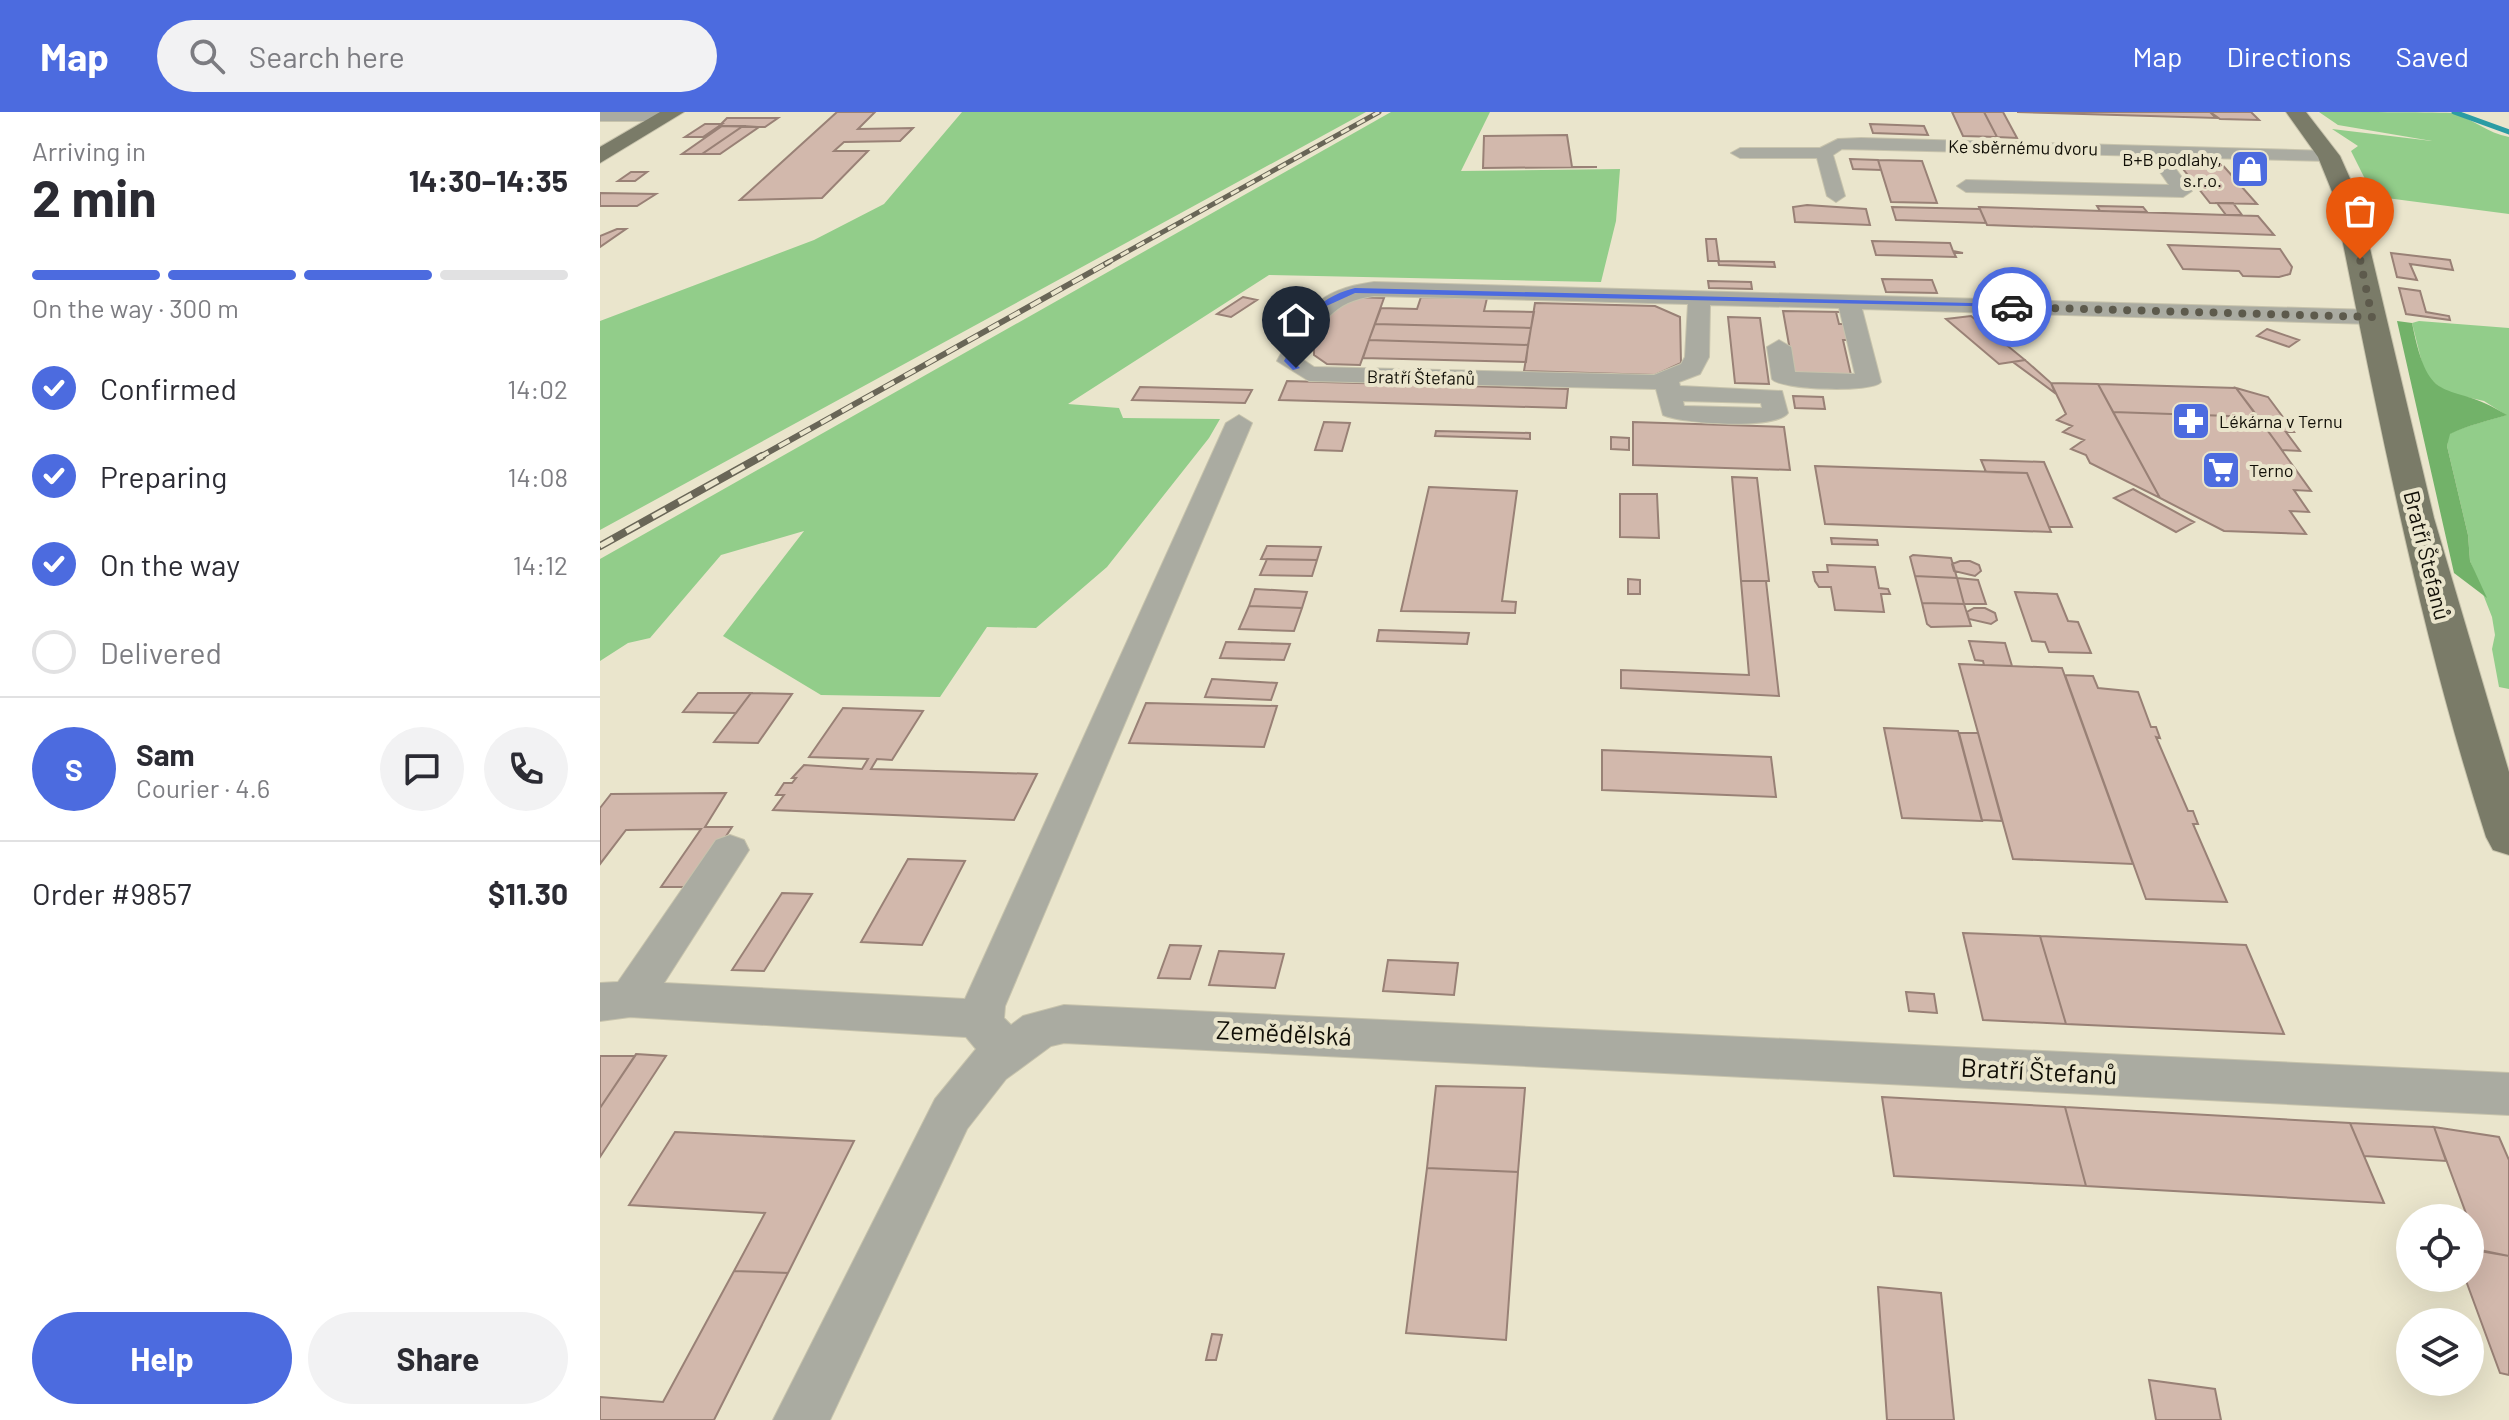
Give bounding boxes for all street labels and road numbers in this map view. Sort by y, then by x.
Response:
street label: Ke sběrnému dvoru [1948,135,2098,159]
street label: Bratří Štefanů [1367,365,1475,389]
street label: Bratří Štefanů [2399,488,2457,622]
street label: Zemědělská [1215,1013,1353,1051]
street label: Bratří Štefanů [1960,1050,2118,1090]

